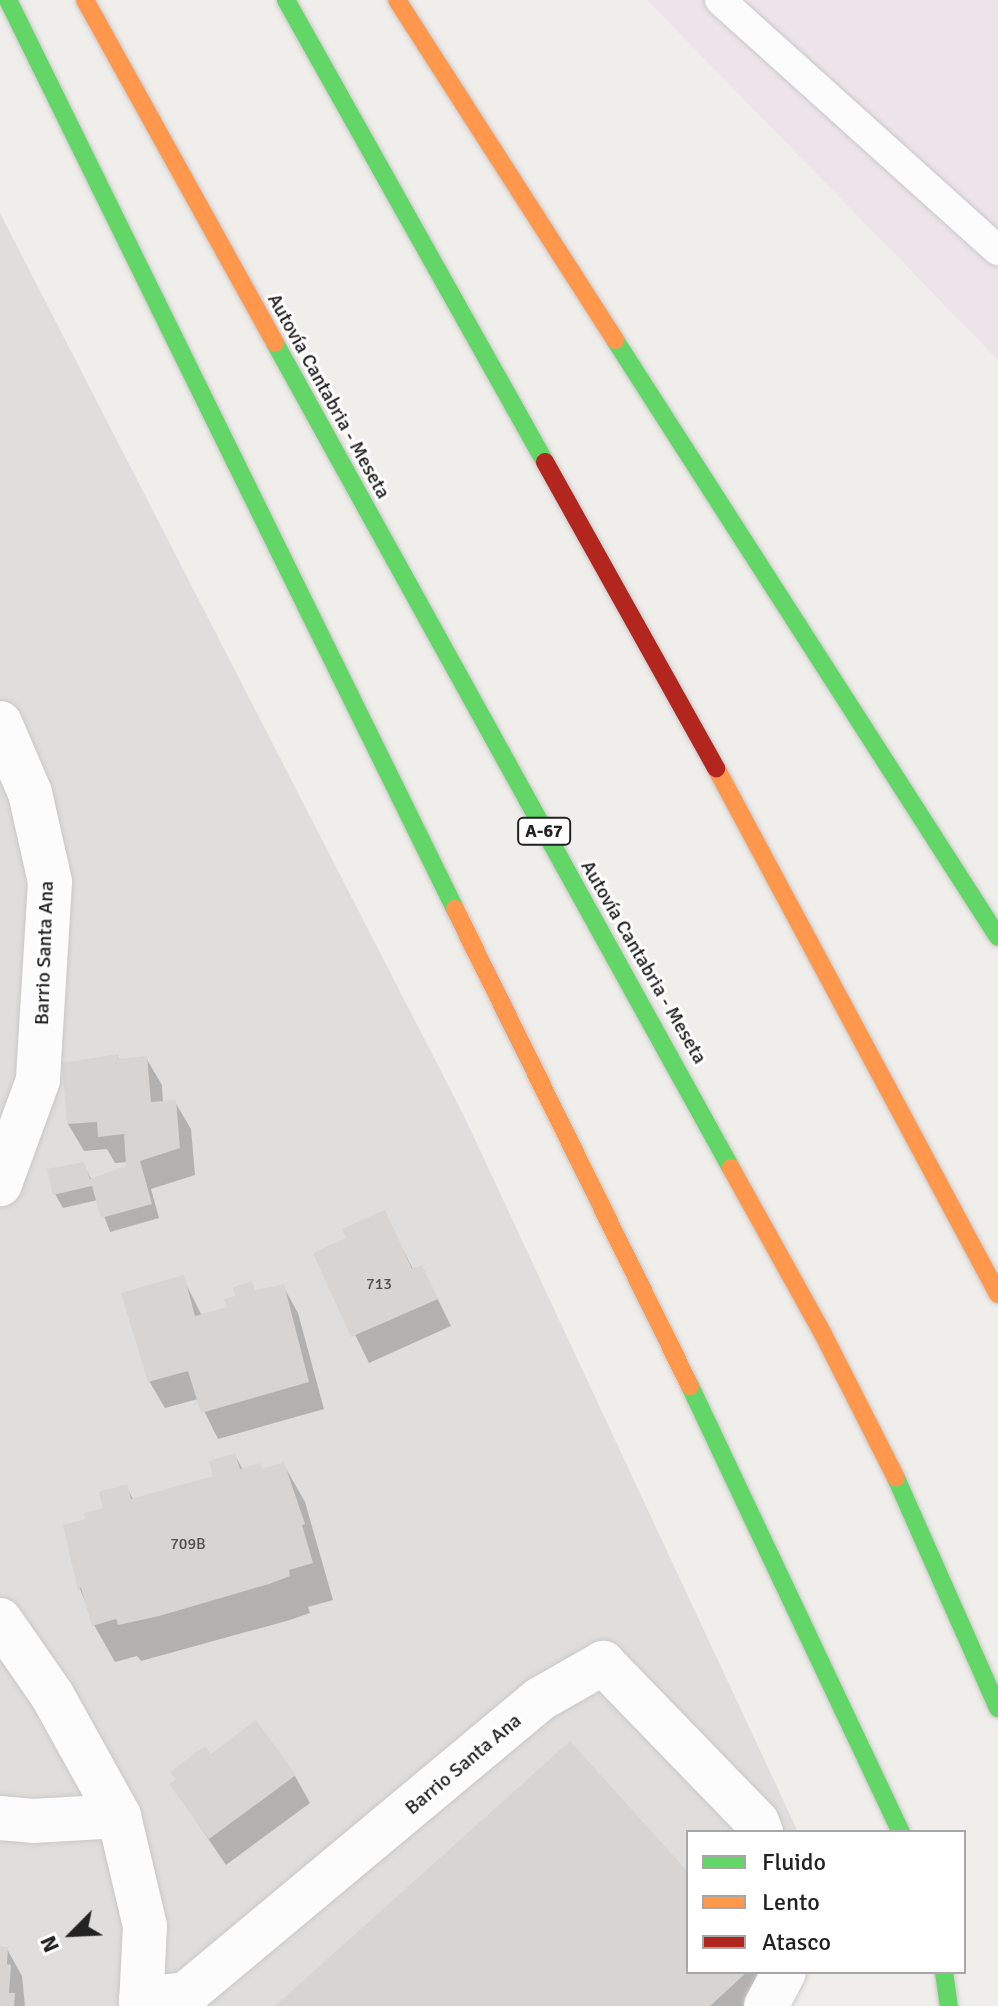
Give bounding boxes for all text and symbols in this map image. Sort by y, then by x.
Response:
street label: Autovía Cantabria - Meseta [263,289,395,503]
road number: A-67 [516,817,572,845]
street label: Autovía Cantabria - Meseta [576,856,712,1068]
street label: Barrio Santa Ana [29,880,59,1026]
house number: 713 [366,1274,392,1294]
house number: 709B [170,1534,206,1554]
street label: Barrio Santa Ana [400,1708,526,1820]
legend [686,1830,966,1974]
text: Fluido [762,1847,826,1877]
text: Lento [762,1887,820,1917]
north arrow [32,1894,112,1974]
text: Atasco [762,1927,831,1957]
text: N [34,1931,65,1956]

